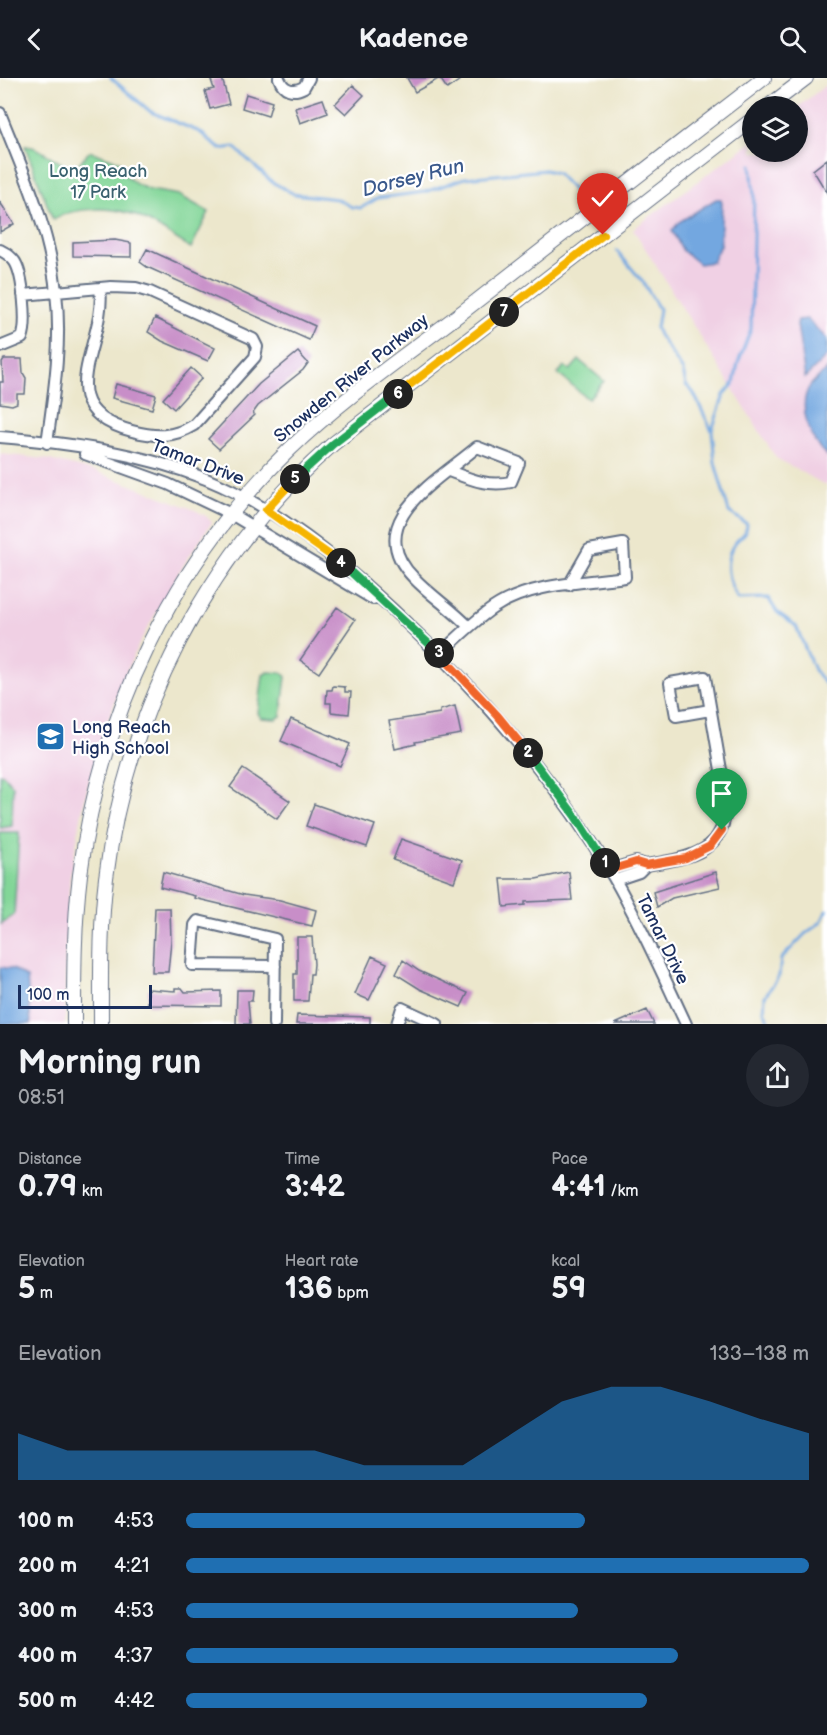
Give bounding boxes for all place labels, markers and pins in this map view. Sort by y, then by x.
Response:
pin [577,173,628,235]
pin: 7 [489,297,519,327]
pin: 6 [383,379,413,409]
pin: 5 [280,464,310,494]
pin: 4 [326,548,356,578]
pin: 3 [424,638,454,668]
place label: Long Reach High School [72,717,171,759]
school or university icon: Long Reach High School [35,721,67,753]
pin: 2 [513,738,543,768]
pin [696,768,747,830]
pin: 1 [590,848,620,878]

